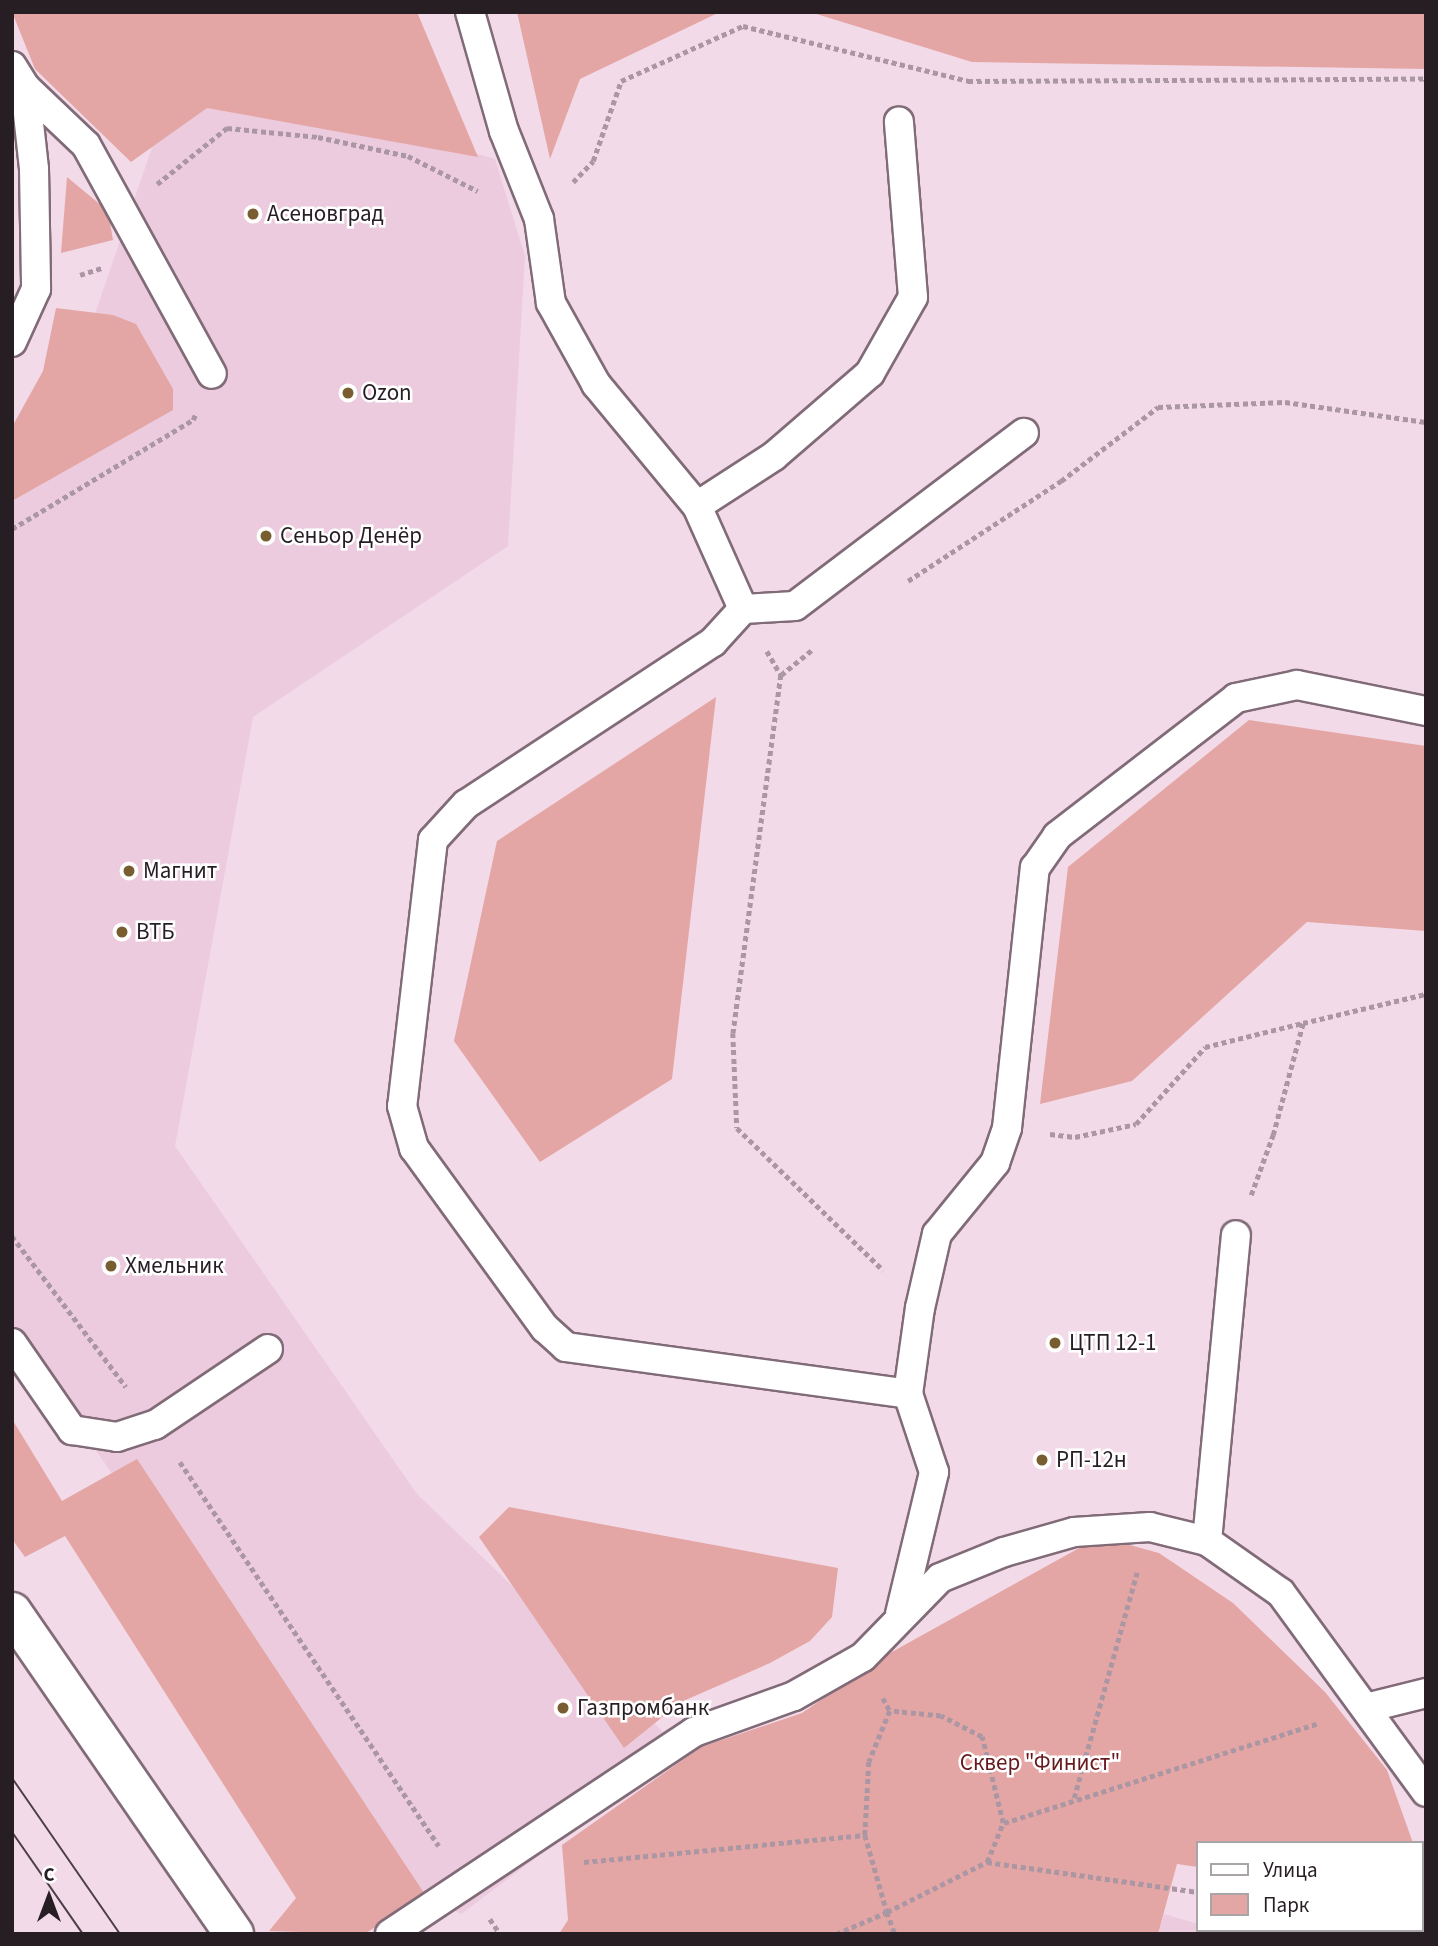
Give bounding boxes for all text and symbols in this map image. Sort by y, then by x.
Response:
place label: Асеновград [267,200,384,228]
marker: Асеновград [245,206,261,222]
place label: Ozon [362,379,412,407]
marker: Ozon [340,385,356,401]
place label: Сеньор Денёр [280,522,422,550]
marker: Сеньор Денёр [258,528,274,544]
place label: Магнит [143,857,217,885]
marker: Магнит [121,863,137,879]
place label: ВТБ [136,918,175,946]
marker: ВТБ [114,924,130,940]
place label: Хмельник [125,1252,224,1280]
marker: Хмельник [103,1258,119,1274]
place label: ЦТП 12-1 [1069,1329,1157,1357]
marker: ЦТП 12-1 [1047,1335,1063,1351]
place label: РП-12н [1056,1446,1127,1474]
marker: РП-12н [1034,1452,1050,1468]
place label: Газпромбанк [577,1694,709,1722]
marker: Газпромбанк [555,1700,571,1716]
park label: Сквер "Финист" [960,1749,1120,1777]
legend [1196,1841,1424,1932]
text: Улица [1263,1855,1318,1885]
north arrow [14,1862,84,1932]
text: С [43,1862,55,1889]
text: Парк [1263,1890,1309,1920]

